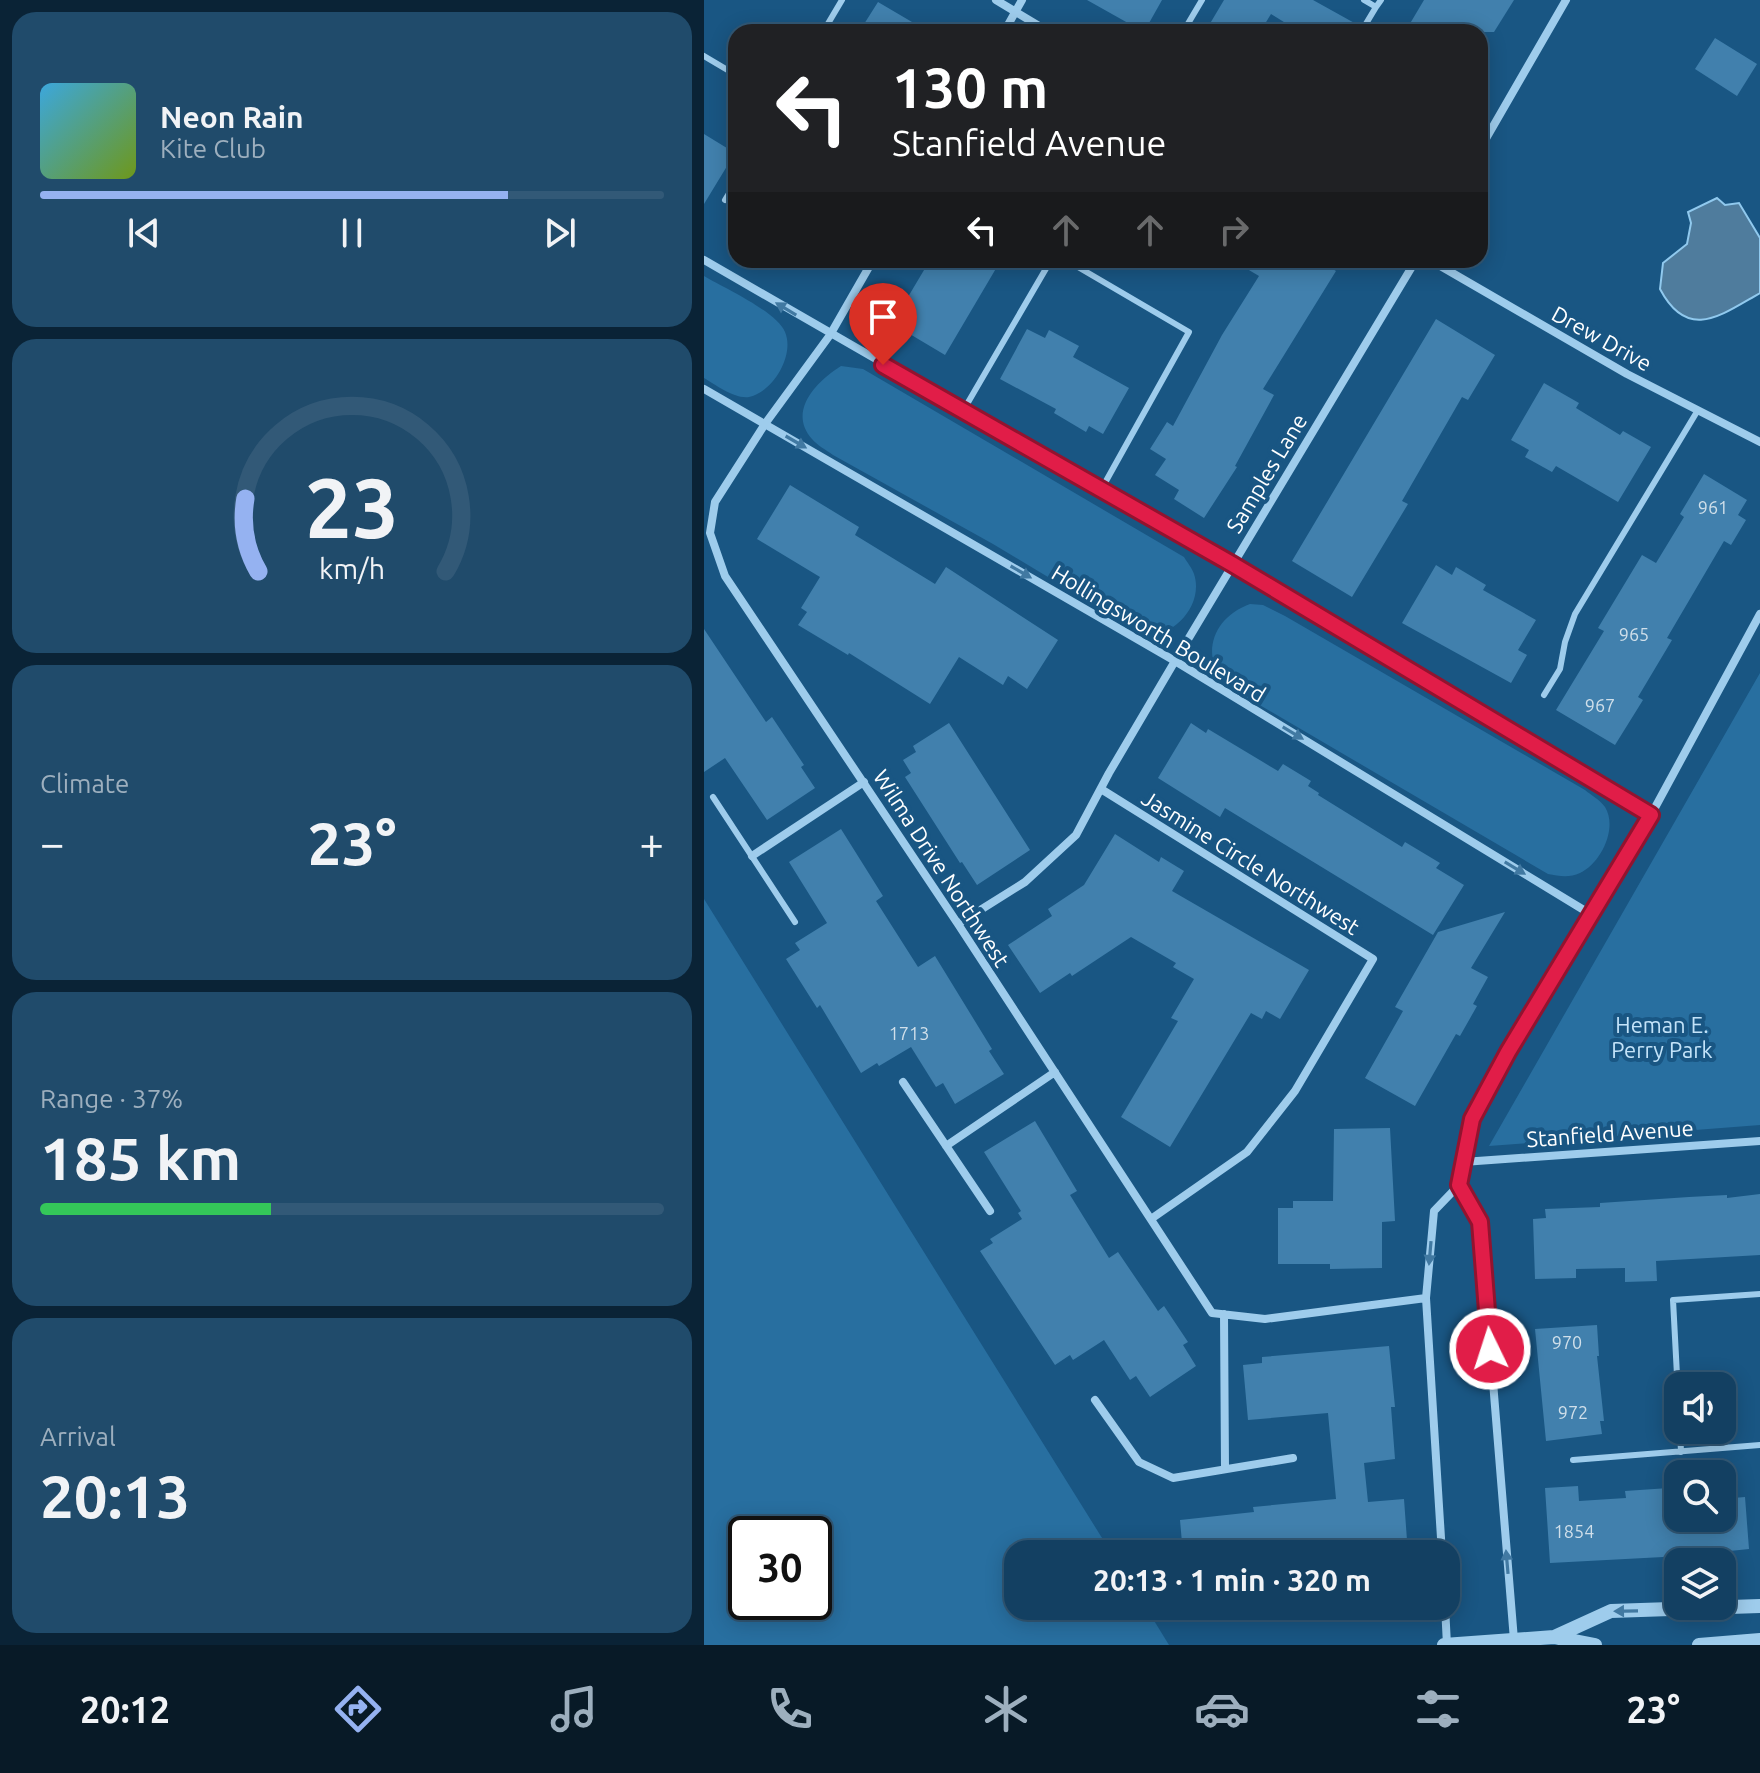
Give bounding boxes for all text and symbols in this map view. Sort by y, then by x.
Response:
icon: left [760,56,864,160]
text: 130 m [892,56,1048,119]
text: Neon Rain [160,100,304,134]
text: Stanfield Avenue [892,122,1166,163]
text: Kite Club [160,134,266,163]
icon: left [960,208,1004,252]
icon: ahead [1044,208,1088,252]
icon: ahead [1128,208,1172,252]
icon: right [1212,208,1256,252]
icon: previous [122,211,166,255]
icon: pause [330,211,374,255]
icon: next [538,211,582,255]
pin [849,283,917,365]
icon: arrive [861,295,905,339]
street label: Drew Drive [1548,300,1656,376]
one-way arrow [775,302,797,316]
street label: Samples Lane [1221,409,1311,537]
one-way arrow [785,435,807,449]
text: 23 [305,459,399,553]
house number: 961 [1698,497,1728,517]
text: km/h [319,552,385,584]
street label: Hollingsworth Boulevard [1048,559,1270,707]
one-way arrow [1010,565,1032,579]
house number: 965 [1619,624,1649,644]
house number: 967 [1585,695,1615,715]
one-way arrow [1282,726,1304,740]
street label: Wilma Drive Northwest [869,765,1015,971]
text: Climate [40,769,129,798]
street label: Jasmine Circle Northwest [1138,785,1365,939]
text: 23° [308,809,396,876]
text: − [40,818,65,867]
text: + [639,818,664,867]
one-way arrow [1504,861,1526,875]
park label: Heman E. Perry Park [1611,1012,1713,1062]
house number: 1713 [889,1023,929,1043]
text: Range · 37% [40,1084,183,1113]
street label: Stanfield Avenue [1525,1115,1695,1151]
text: 185 km [40,1124,241,1191]
one-way arrow [1423,1241,1436,1266]
position arrow [1448,1307,1532,1391]
house number: 970 [1552,1332,1582,1352]
map controls [1664,1372,1736,1620]
button: sound [1664,1372,1736,1444]
house number: 972 [1558,1402,1588,1422]
text: Arrival [40,1422,116,1451]
button: search [1664,1460,1736,1532]
text: 20:13 [40,1462,190,1529]
speed limit sign: 30 [728,1516,832,1620]
house number: 1854 [1554,1521,1594,1541]
button: layers [1664,1548,1736,1620]
one-way arrow [1501,1549,1514,1574]
text: 20:13 · 1 min · 320 m [1093,1563,1371,1597]
one-way arrow [1613,1604,1638,1617]
icon: directions [330,1681,386,1737]
icon: music [546,1681,602,1737]
icon: phone [762,1681,818,1737]
icon: climate [978,1681,1034,1737]
icon: car [1194,1681,1250,1737]
icon: filters [1410,1681,1466,1737]
text: 20:12 [80,1689,170,1730]
text: 23° [1627,1689,1680,1730]

